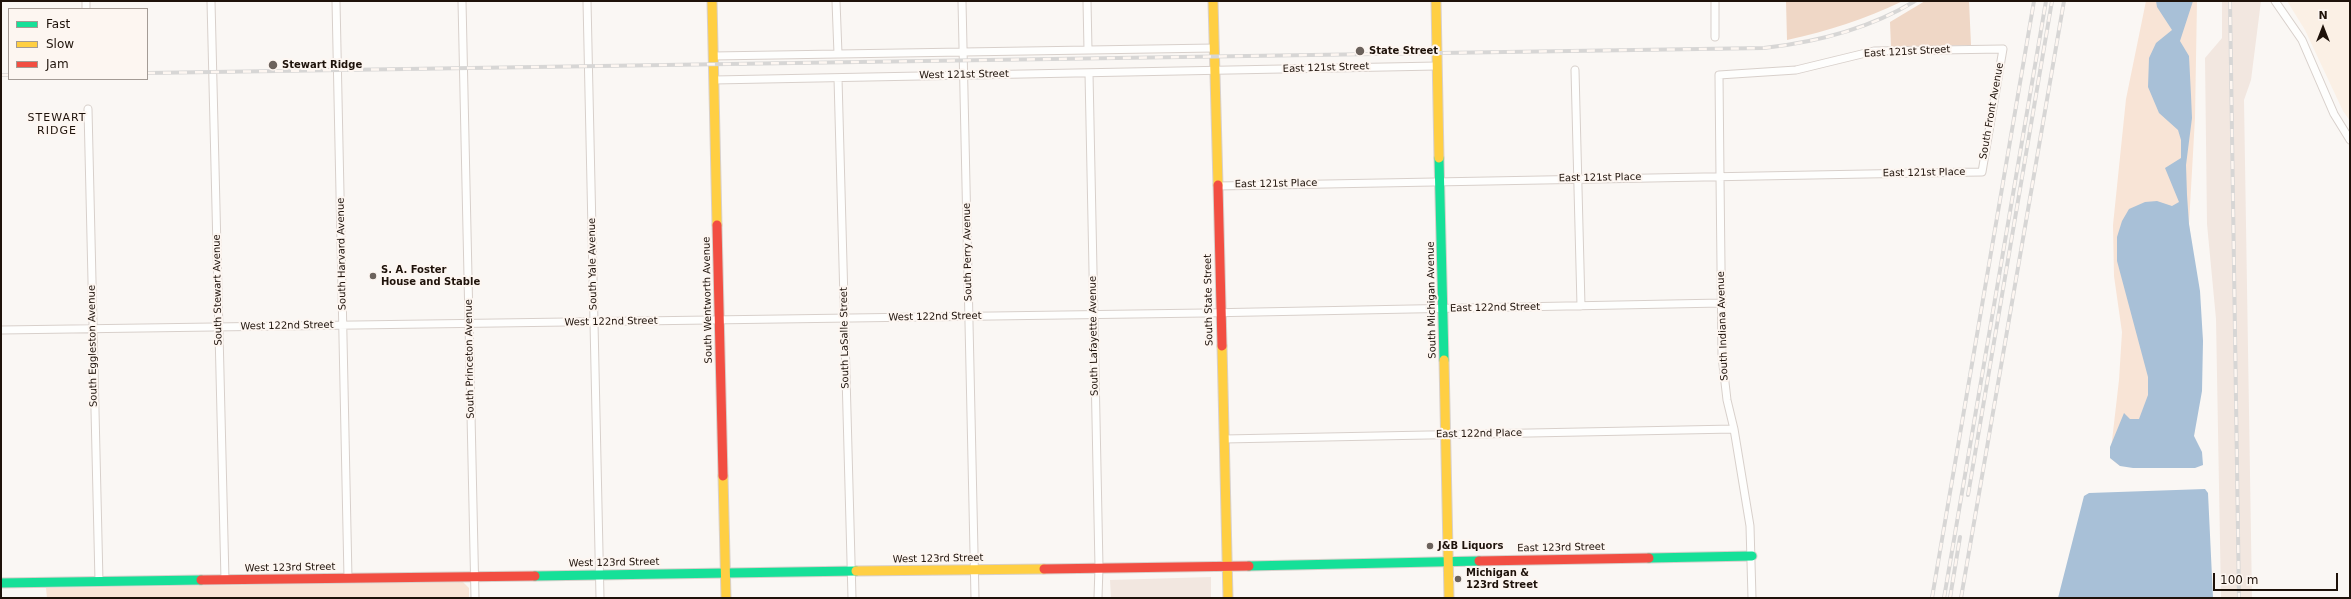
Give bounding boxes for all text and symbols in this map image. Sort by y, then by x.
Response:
legend [8,8,148,80]
north arrow [2303,8,2343,48]
text: N [2318,9,2328,22]
text: Fast [46,17,70,31]
text: Slow [46,37,74,51]
street label: East 121st Street [1863,44,1951,60]
marker: State Street [1354,45,1366,57]
place label: State Street [1369,45,1438,57]
text: Jam [46,57,69,71]
marker: Stewart Ridge [267,59,279,71]
place label: Stewart Ridge [282,59,362,71]
street label: East 121st Street [1283,60,1369,76]
street label: South Front Avenue [1978,62,2006,160]
street label: West 121st Street [919,68,1009,82]
district label: STEWART RIDGE [27,111,87,137]
street label: East 121st Place [1883,166,1965,180]
street label: East 121st Place [1559,171,1641,185]
street label: East 121st Place [1235,177,1317,191]
street label: South Harvard Avenue [335,198,349,310]
street label: South Perry Avenue [961,203,975,301]
street label: South Yale Avenue [586,218,600,310]
street label: South Stewart Avenue [211,234,225,346]
street label: South Wentworth Avenue [701,236,715,364]
street label: South Michigan Avenue [1425,241,1439,359]
street label: South State Street [1202,254,1216,346]
place label: S. A. Foster House and Stable [381,264,480,288]
marker: S. A. Foster House and Stable [368,271,378,281]
street label: South Indiana Avenue [1715,271,1731,381]
street label: South Lafayette Avenue [1087,276,1101,396]
street label: South Eggleston Avenue [86,285,100,407]
street label: South LaSalle Street [838,287,852,389]
street label: South Princeton Avenue [463,299,477,419]
street label: East 122nd Street [1450,301,1540,315]
street label: West 122nd Street [888,310,982,324]
street label: West 122nd Street [564,315,658,329]
street label: West 122nd Street [240,319,334,333]
street label: East 122nd Place [1436,427,1522,441]
place label: J&B Liquors [1438,540,1503,552]
marker: J&B Liquors [1425,541,1435,551]
street label: East 123rd Street [1517,541,1605,555]
street label: West 123rd Street [893,552,983,566]
street label: West 123rd Street [569,556,659,570]
street label: West 123rd Street [245,561,335,575]
scale bar [2215,565,2340,591]
place label: Michigan & 123rd Street [1466,567,1538,590]
text: 100 m [2220,573,2258,587]
marker: Michigan & 123rd Street [1453,574,1463,584]

